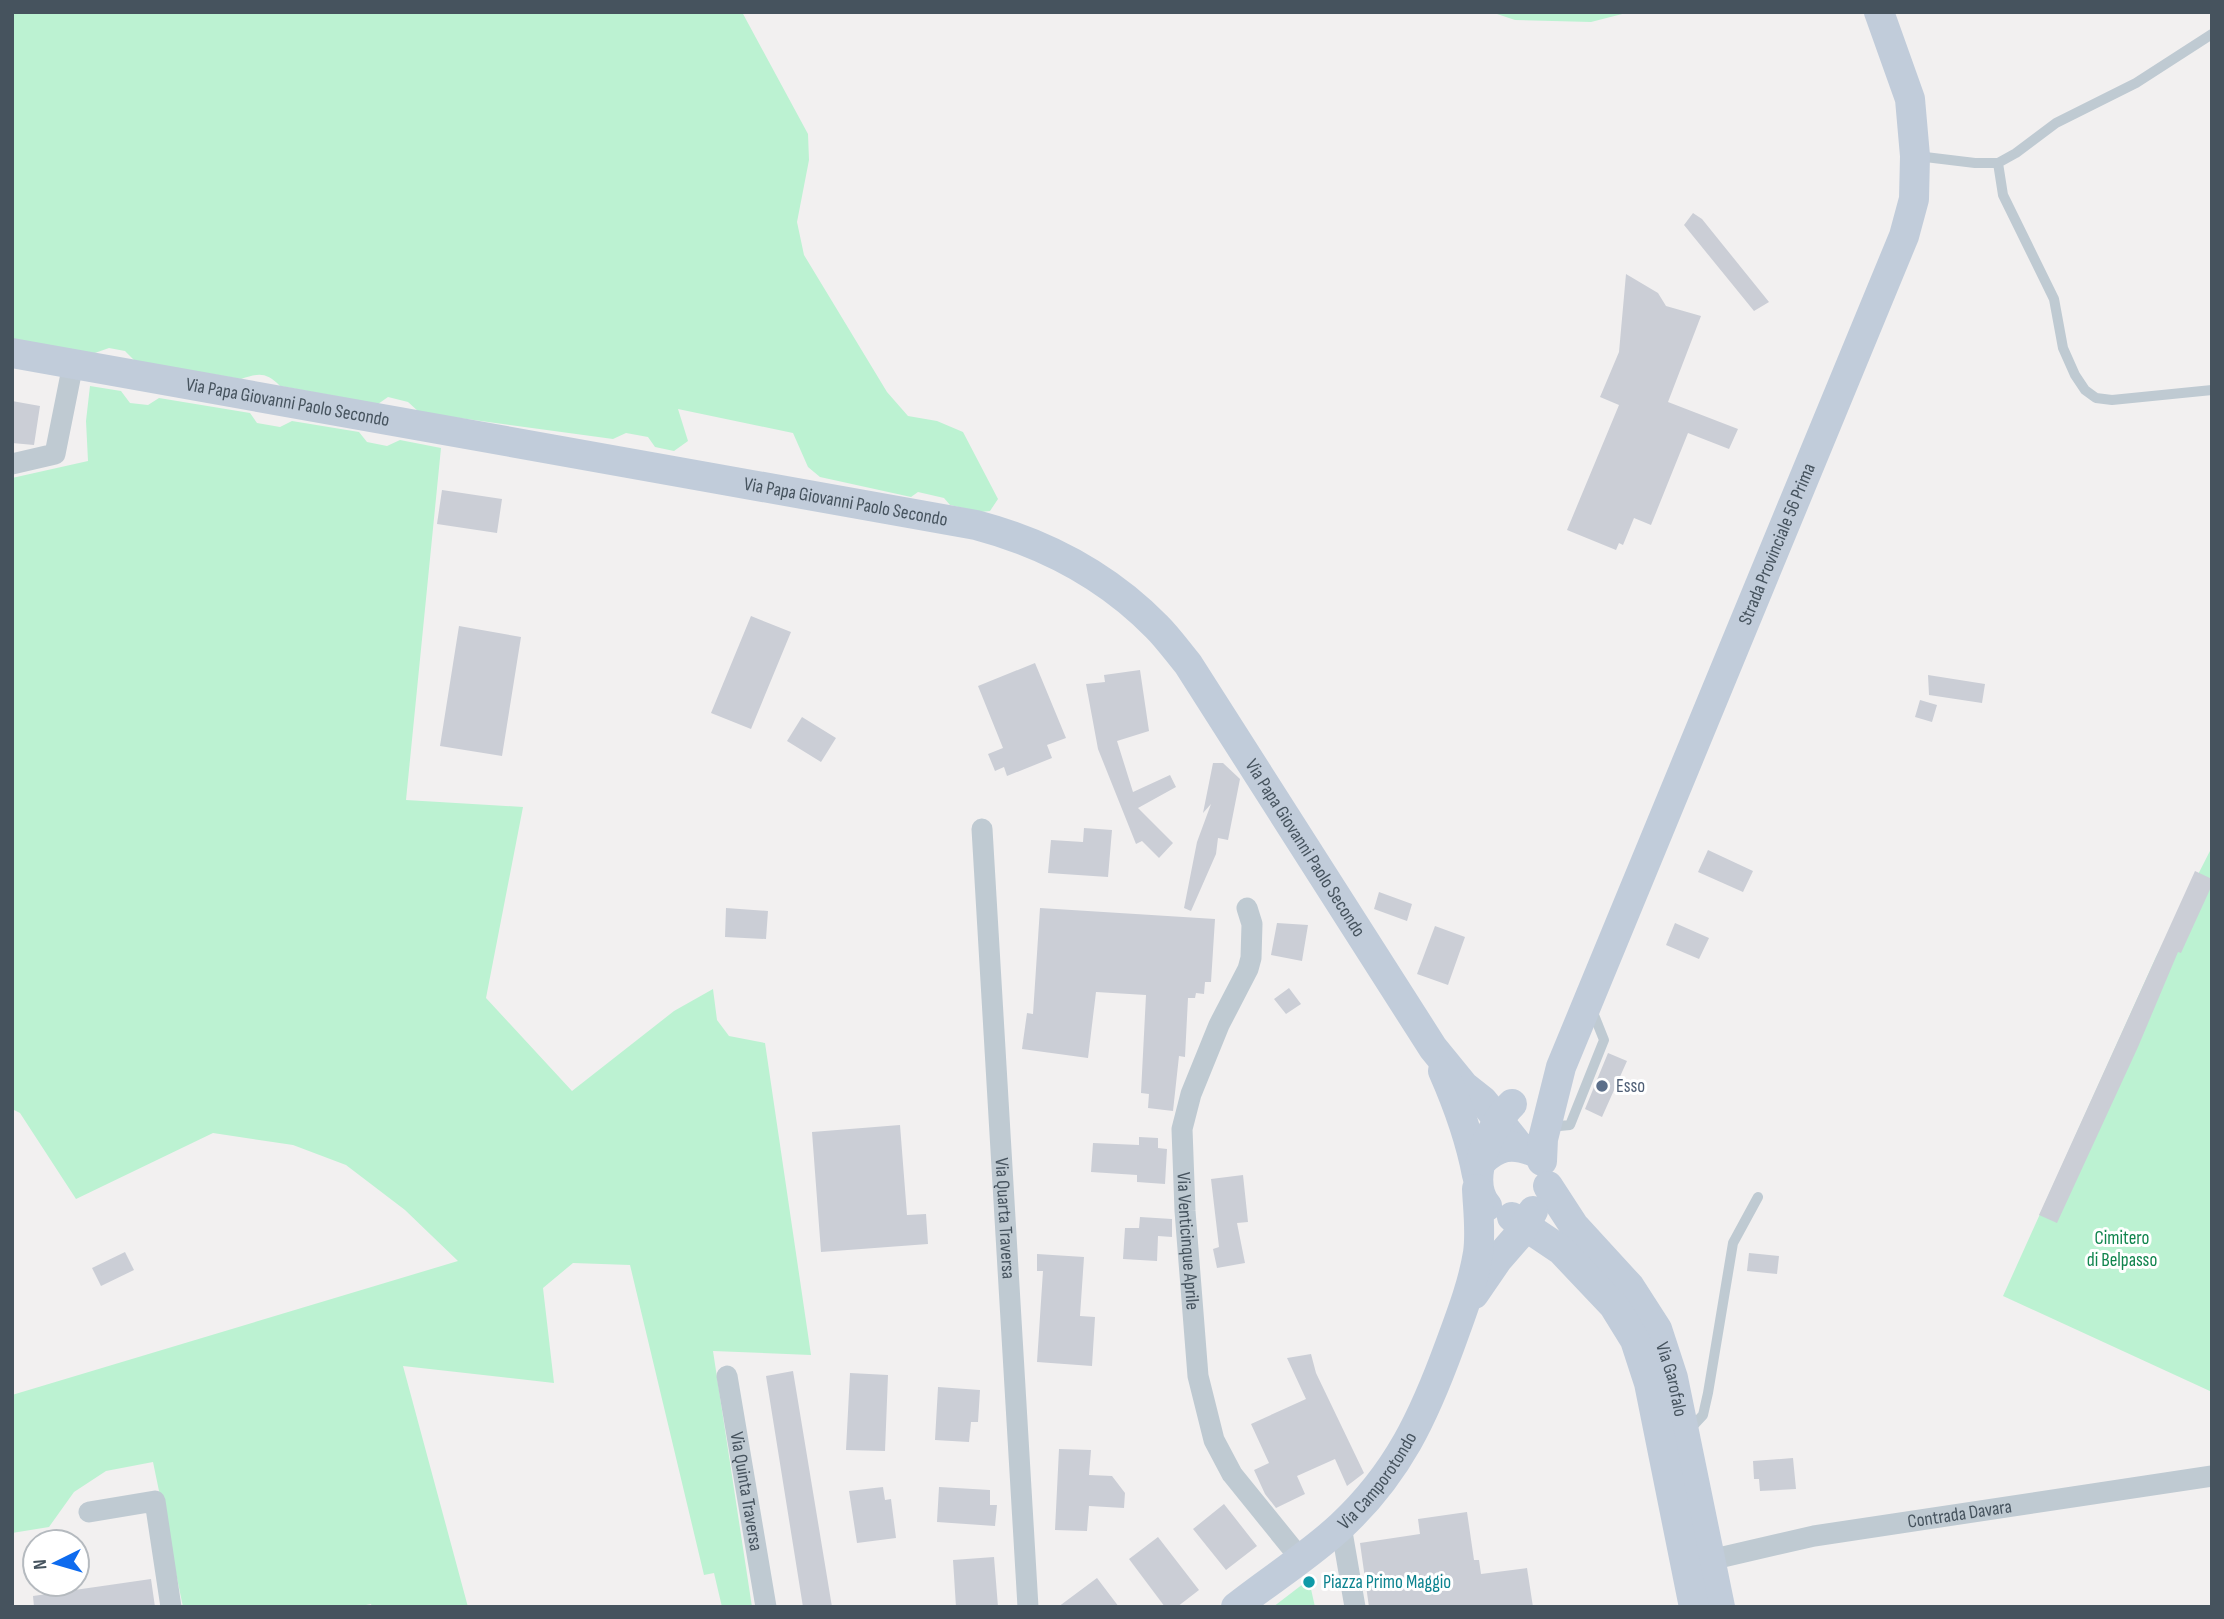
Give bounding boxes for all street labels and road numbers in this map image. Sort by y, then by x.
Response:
street label: Via Papa Giovanni Paolo Secondo [184,373,391,432]
street label: Strada Provinciale 56 Prima [1733,460,1820,628]
street label: Via Papa Giovanni Paolo Secondo [742,472,950,531]
street label: Via Papa Giovanni Paolo Secondo [1240,755,1371,941]
street label: Via Quarta Traversa [990,1157,1020,1280]
street label: Via Venticinque Aprile [1172,1172,1204,1311]
street label: Via Garofalo [1651,1339,1692,1419]
street label: Via Camporotondo [1333,1428,1422,1534]
street label: Via Quinta Traversa [725,1430,768,1553]
street label: Contrada Davara [1906,1495,2013,1533]

